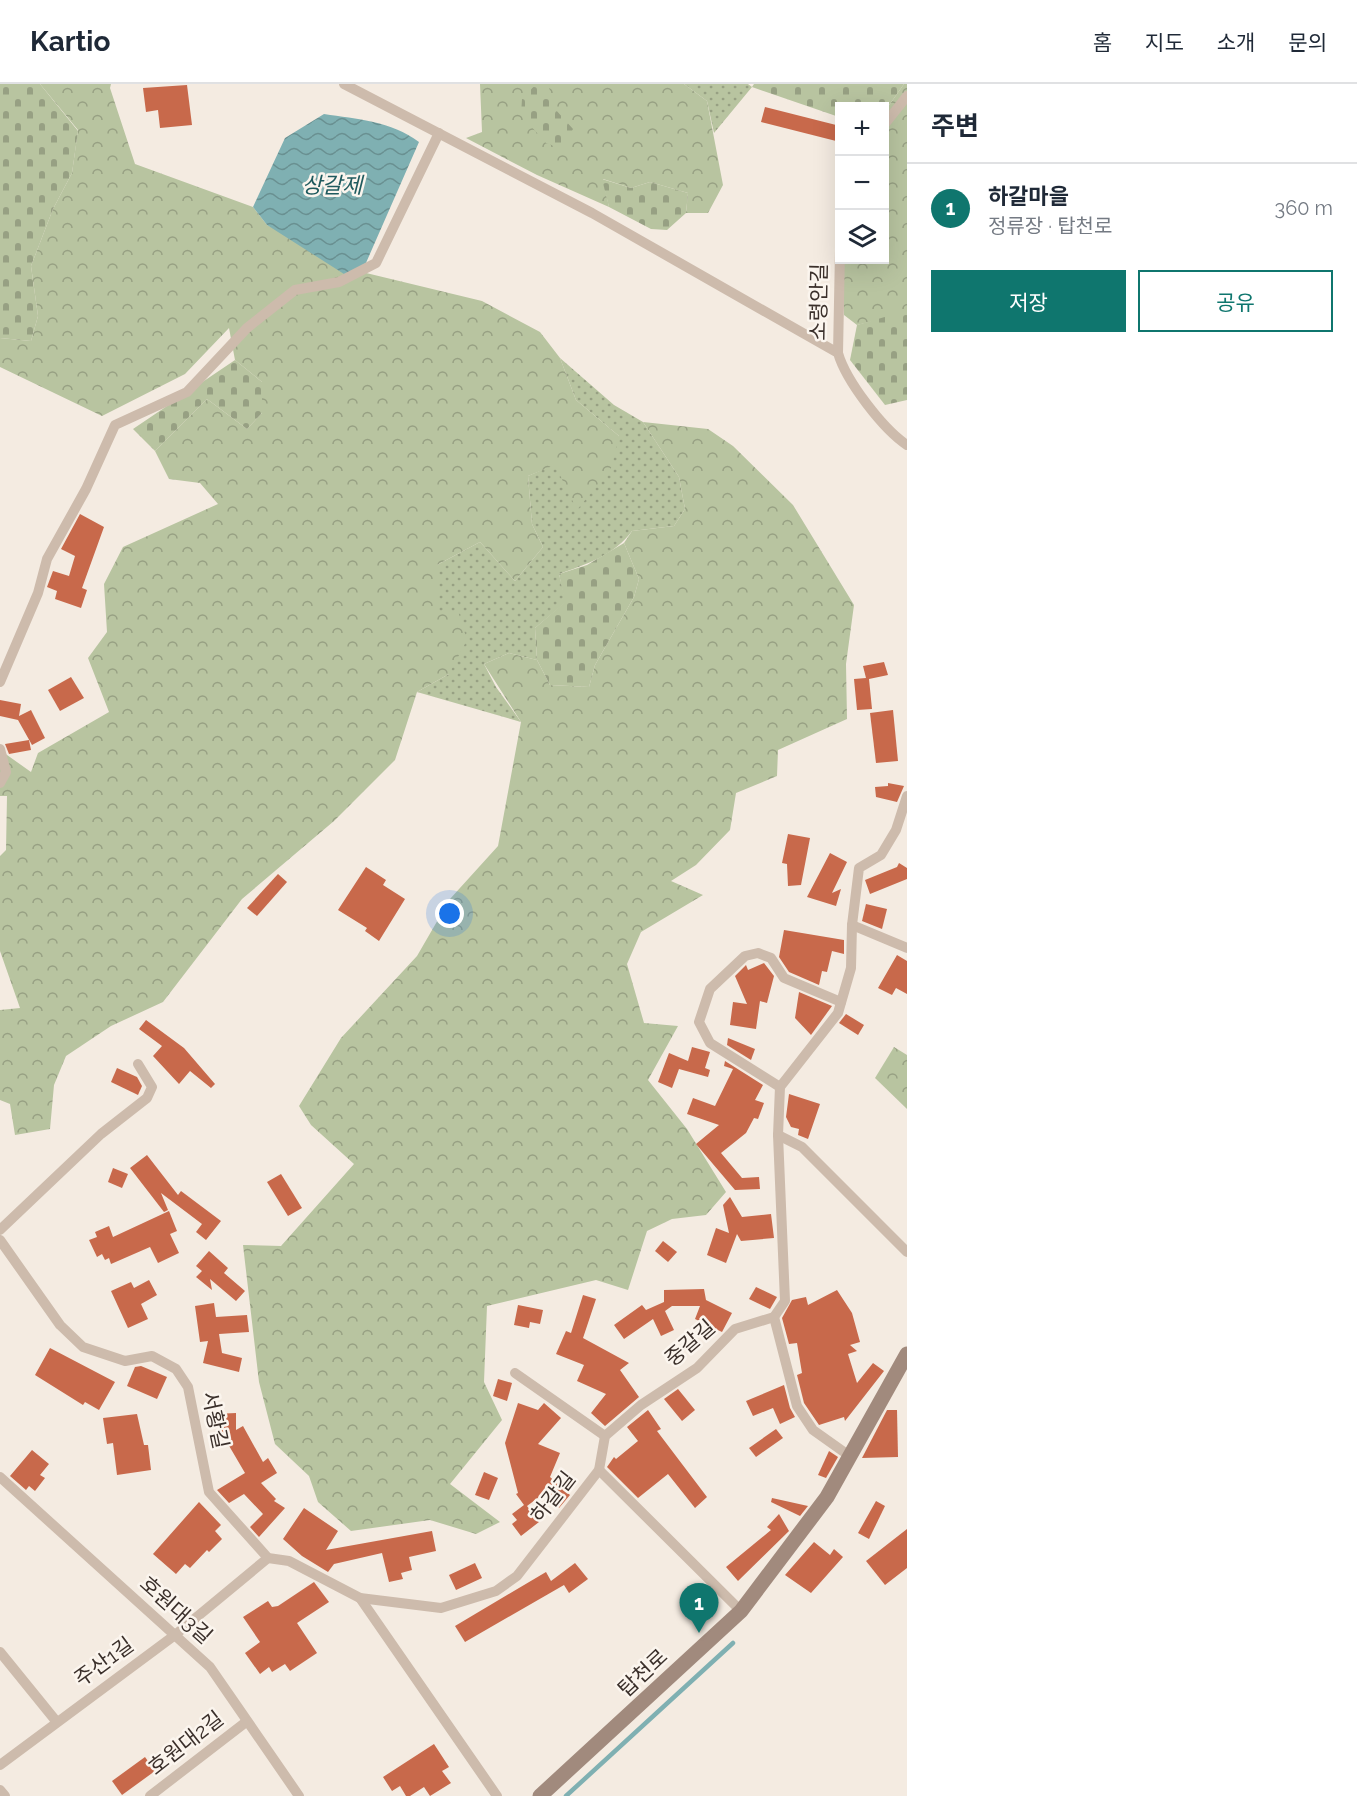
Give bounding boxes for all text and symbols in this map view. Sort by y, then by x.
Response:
text: Kartio [30,25,110,58]
text: 홈 [1093,30,1112,55]
text: 지도 [1145,30,1184,55]
text: 소개 [1217,30,1255,55]
text: 문의 [1288,30,1327,55]
map controls [835,102,889,264]
button: + [835,102,889,156]
text: 주변 [931,111,979,141]
button: − [835,156,889,210]
water label: 상갈제 [302,172,365,198]
text: 하갈마을 [988,183,1069,209]
text: 1 [946,196,955,220]
text: 360 m [1275,196,1333,220]
button: layers [835,210,889,264]
text: 정류장 · 탑천로 [988,214,1112,238]
street label: 소령안길 [805,263,832,341]
button: 저장 [931,270,1126,332]
button: 공유 [1138,270,1333,332]
your location [435,899,464,928]
street label: 중갈길 [660,1314,720,1371]
street label: 서황길 [197,1389,234,1451]
street label: 하갈길 [525,1466,580,1527]
street label: 호원대3길 [135,1571,218,1649]
pin: 1 [680,1584,718,1633]
street label: 주산1길 [69,1632,138,1691]
street label: 탑천로 [613,1644,672,1702]
street label: 호원대2길 [143,1706,228,1780]

